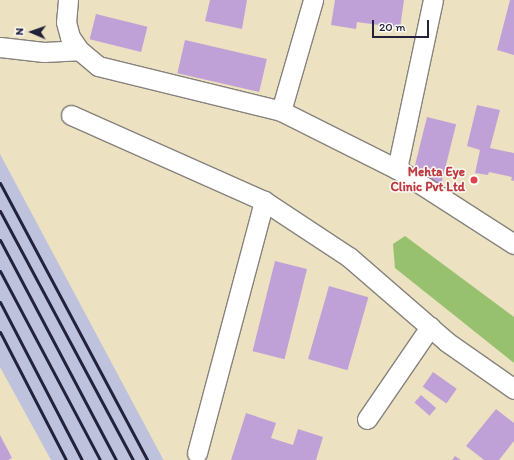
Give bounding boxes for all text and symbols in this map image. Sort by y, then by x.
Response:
north arrow [12,12,52,52]
scale bar [374,12,431,38]
text: 20 m [379,20,406,34]
text: N [13,28,26,36]
place label: Mehta Eye Clinic Pvt Ltd [391,165,465,196]
marker: Mehta Eye Clinic Pvt Ltd [468,174,480,186]

